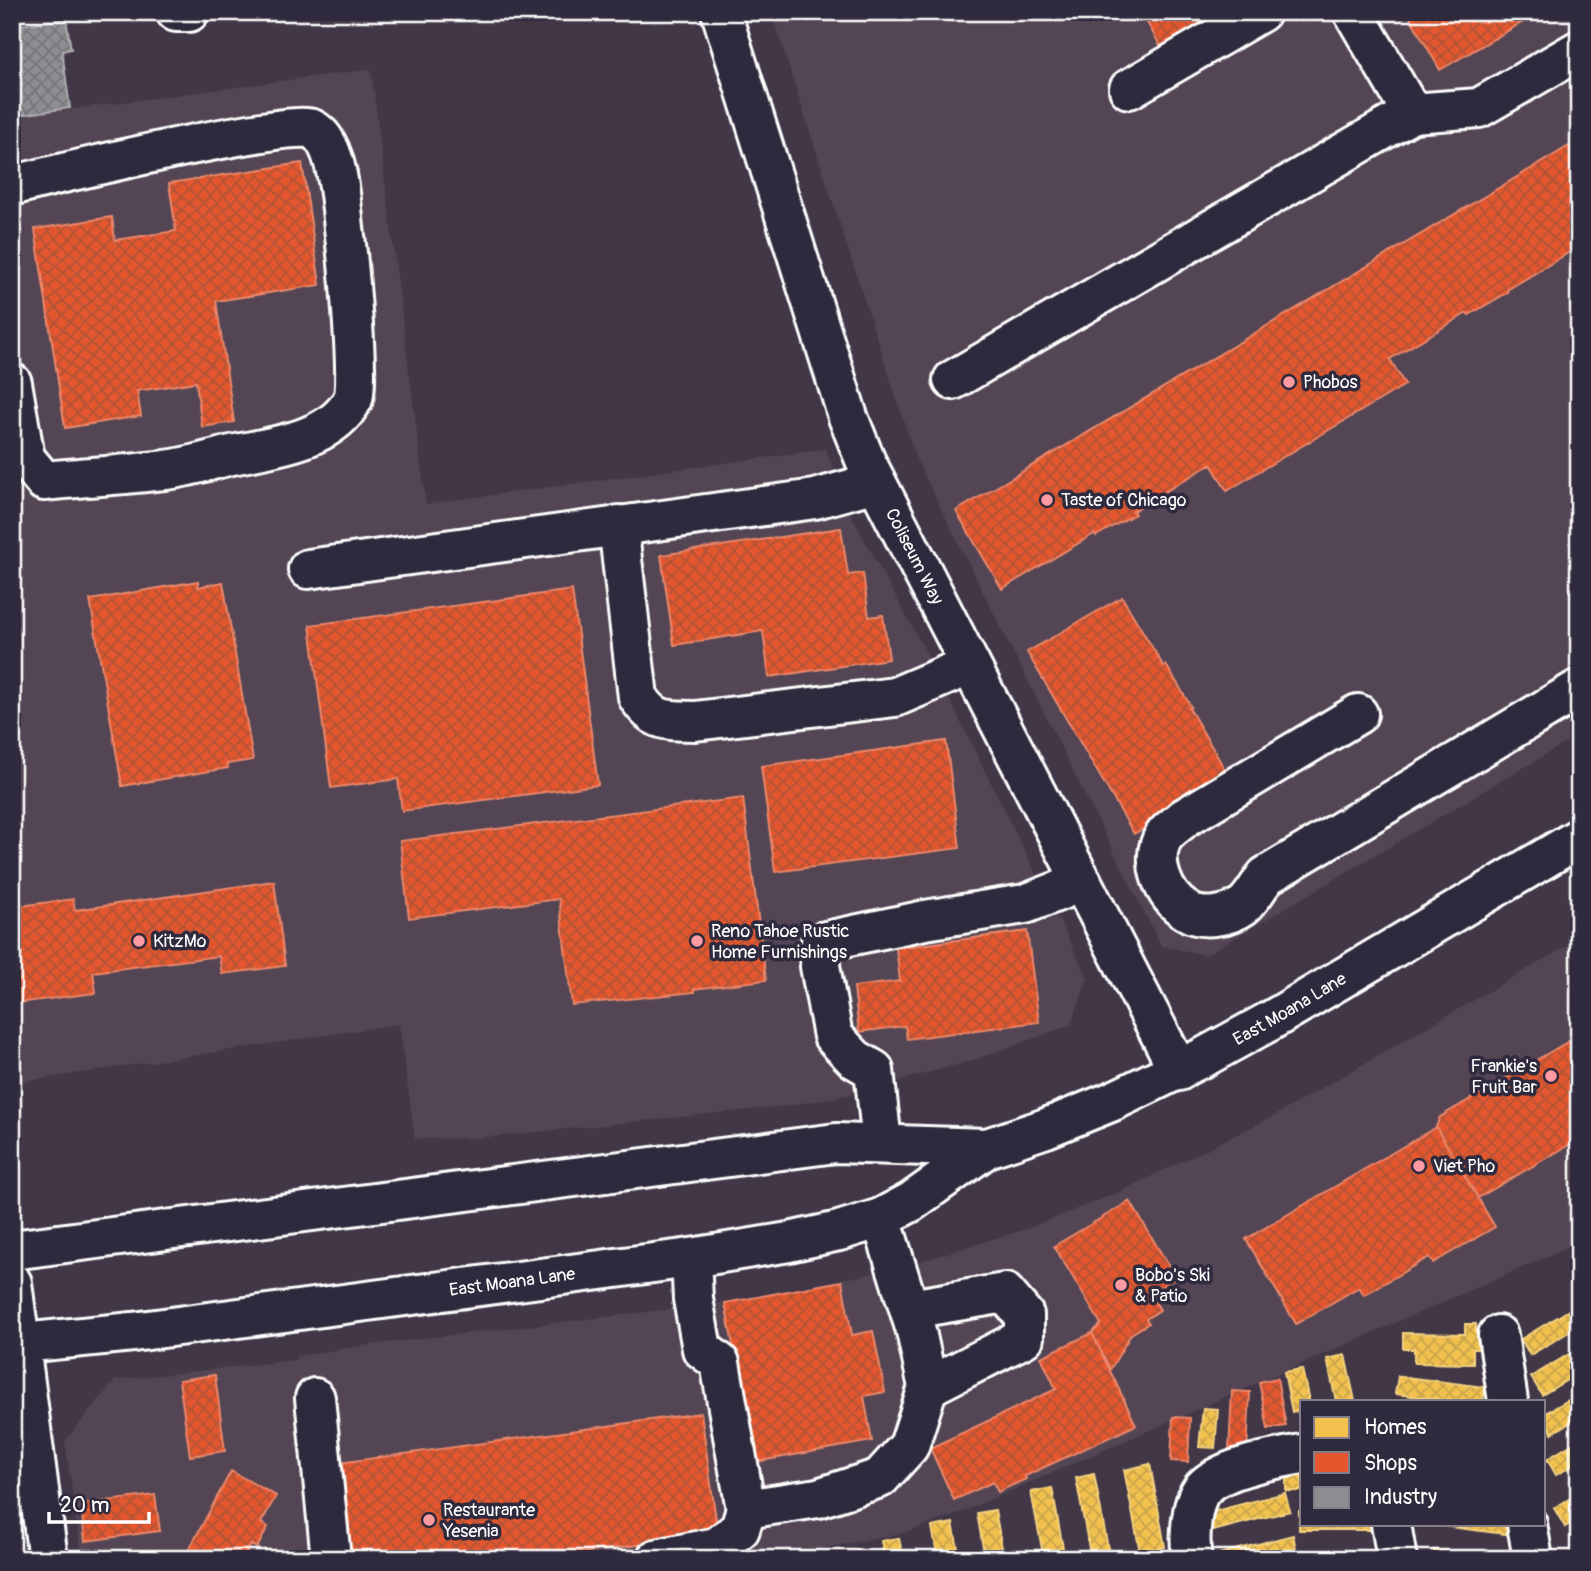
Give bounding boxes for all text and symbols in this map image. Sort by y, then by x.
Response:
place label: Phobos [1303,371,1358,394]
marker: Phobos [1281,374,1297,390]
place label: Taste of Chicago [1061,489,1187,512]
marker: Taste of Chicago [1039,492,1055,508]
street label: Coliseum Way [880,505,948,609]
place label: Reno Tahoe Rustic Home Furnishings [711,920,849,964]
place label: KitzMo [153,930,207,953]
marker: KitzMo [131,933,147,949]
marker: Reno Tahoe Rustic Home Furnishings [689,933,705,949]
street label: East Moana Lane [1229,967,1351,1051]
place label: Frankie's Fruit Bar [1471,1055,1538,1099]
marker: Frankie's Fruit Bar [1543,1068,1559,1084]
place label: Viet Pho [1433,1155,1495,1178]
marker: Viet Pho [1411,1158,1427,1174]
street label: East Moana Lane [448,1262,577,1302]
place label: Bobo's Ski & Patio [1135,1264,1210,1308]
marker: Bobo's Ski & Patio [1113,1277,1129,1293]
legend [1300,1400,1546,1526]
text: Homes [1364,1414,1427,1441]
text: Shops [1364,1450,1417,1477]
scale bar [49,1480,149,1524]
text: Industry [1364,1484,1437,1511]
text: 20 m [60,1492,109,1519]
place label: Restaurante Yesenia [442,1499,535,1543]
marker: Restaurante Yesenia [421,1512,437,1528]

